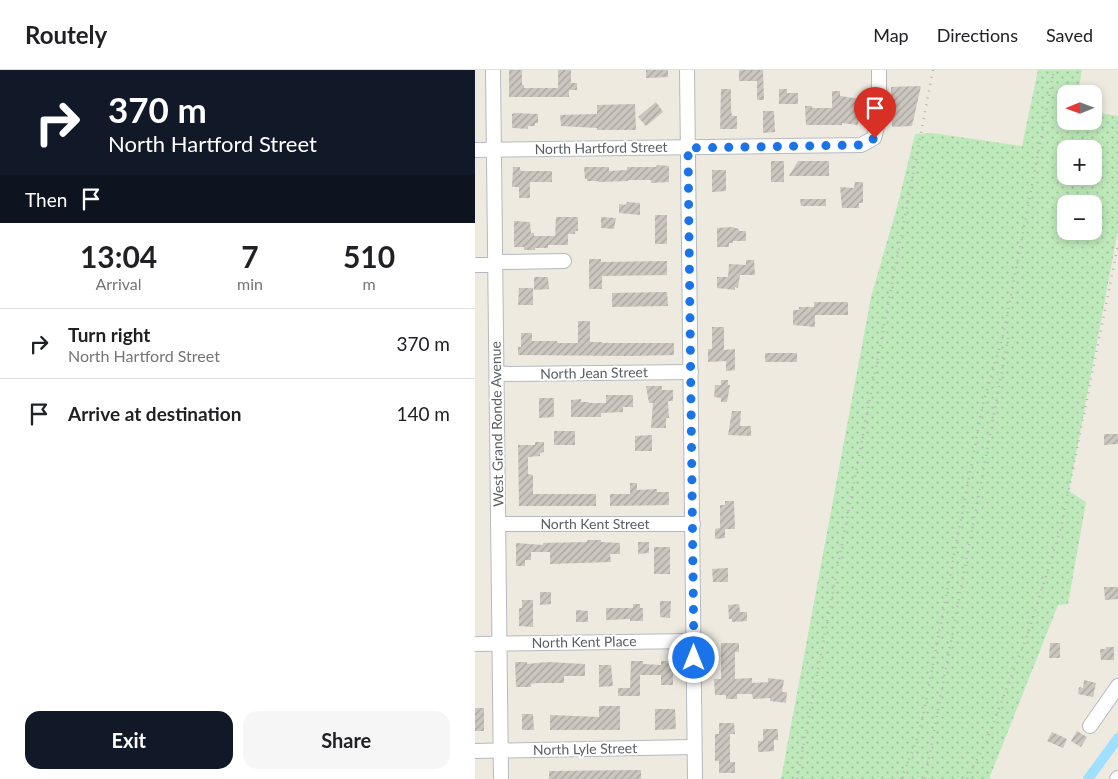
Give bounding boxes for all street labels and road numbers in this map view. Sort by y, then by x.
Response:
street label: North Hartford Street [534,138,668,157]
street label: West Grand Ronde Avenue [487,341,506,507]
street label: North Jean Street [540,363,648,382]
street label: North Kent Street [540,515,650,532]
street label: North Kent Place [531,632,637,651]
street label: North Lyle Street [533,739,637,758]

